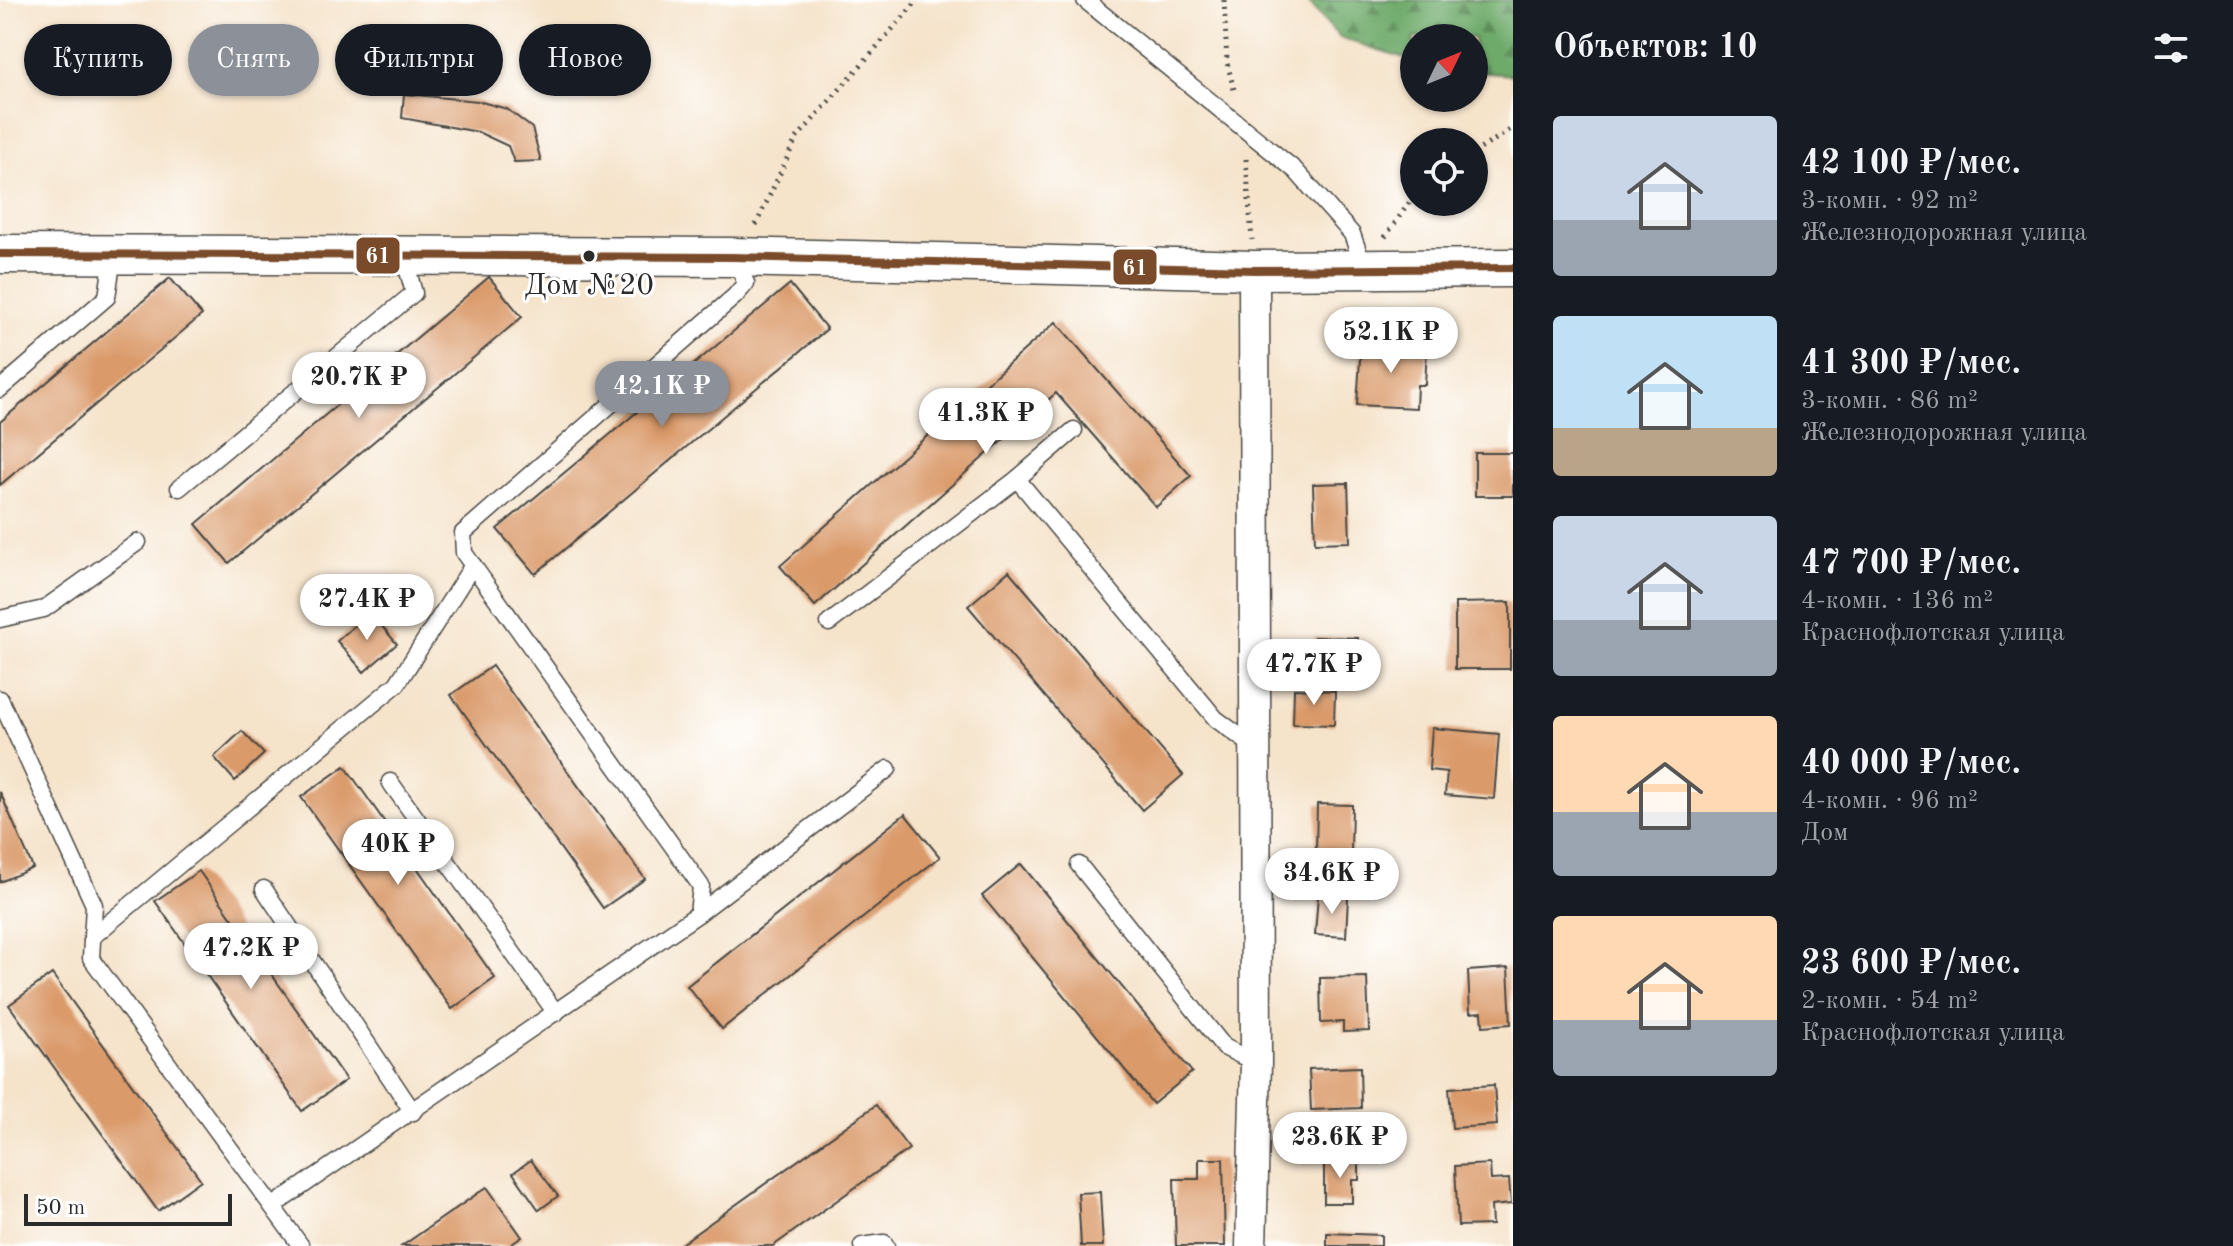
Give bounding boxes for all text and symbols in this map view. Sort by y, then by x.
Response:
chip: Купить [24,24,172,96]
chip: Снять [188,24,319,96]
chip: Фильтры [335,24,503,96]
chip: Новое [519,24,651,96]
north arrow [1400,24,1488,112]
map controls [1400,24,1488,216]
icon: filters [2149,26,2193,70]
text: Объектов: 10 [1553,31,1757,65]
button: locate [1400,128,1488,216]
text: 42 100 ₽/мес. [1801,147,2021,181]
icon: home [1617,148,1713,244]
text: 3-комн. · 92 m² [1801,188,1978,214]
text: Железнодорожная улица [1801,220,2087,246]
line badge: 61 [355,236,401,275]
text: 61 [365,246,391,268]
marker: Дом №20 [581,248,597,264]
line badge: 61 [1112,248,1158,286]
text: 61 [1122,258,1148,280]
place label: Дом №20 [524,271,654,301]
pin: 52.1K ₽ [1317,307,1465,375]
text: 52.1K ₽ [1342,320,1440,346]
text: 41 300 ₽/мес. [1801,347,2021,381]
icon: home [1617,348,1713,444]
pin: 20.7K ₽ [285,352,433,420]
pin: 42.1K ₽ [588,361,736,429]
text: 20.7K ₽ [310,365,408,391]
text: 42.1K ₽ [613,374,711,400]
pin: 41.3K ₽ [912,388,1060,456]
text: 3-комн. · 86 m² [1801,388,1978,414]
text: 41.3K ₽ [937,401,1035,427]
text: Железнодорожная улица [1801,420,2087,446]
text: 47 700 ₽/мес. [1801,547,2021,581]
icon: home [1617,548,1713,644]
pin: 27.4K ₽ [293,574,441,642]
text: 27.4K ₽ [318,587,416,613]
text: 4-комн. · 136 m² [1801,588,1993,614]
text: Краснофлотская улица [1801,620,2065,646]
pin: 47.7K ₽ [1240,639,1388,707]
text: 47.7K ₽ [1265,652,1363,678]
text: 40 000 ₽/мес. [1801,747,2021,781]
icon: home [1617,748,1713,844]
text: 4-комн. · 96 m² [1801,788,1978,814]
pin: 40K ₽ [342,819,454,887]
text: Дом [1801,820,1848,846]
text: 40K ₽ [360,832,436,858]
pin: 34.6K ₽ [1258,848,1406,916]
text: 34.6K ₽ [1283,861,1381,887]
pin: 47.2K ₽ [177,923,325,991]
text: 47.2K ₽ [202,936,300,962]
text: 23 600 ₽/мес. [1801,947,2021,981]
icon: home [1617,948,1713,1044]
text: 2-комн. · 54 m² [1801,988,1978,1014]
text: Краснофлотская улица [1801,1020,2065,1046]
pin: 23.6K ₽ [1266,1112,1414,1180]
text: 23.6K ₽ [1291,1125,1389,1151]
scale bar [24,1190,232,1226]
text: 50 m [36,1197,85,1219]

